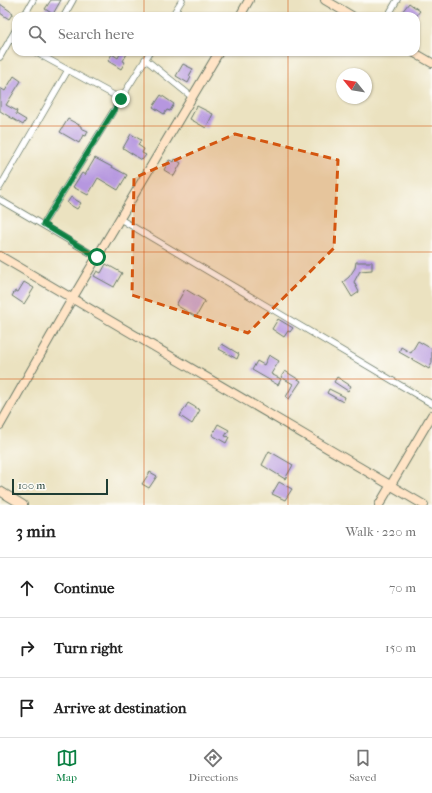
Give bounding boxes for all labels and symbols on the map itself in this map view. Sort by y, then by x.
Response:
north arrow [336,68,372,104]
route end [112,90,130,108]
route start [88,248,106,266]
scale bar [12,477,108,496]

